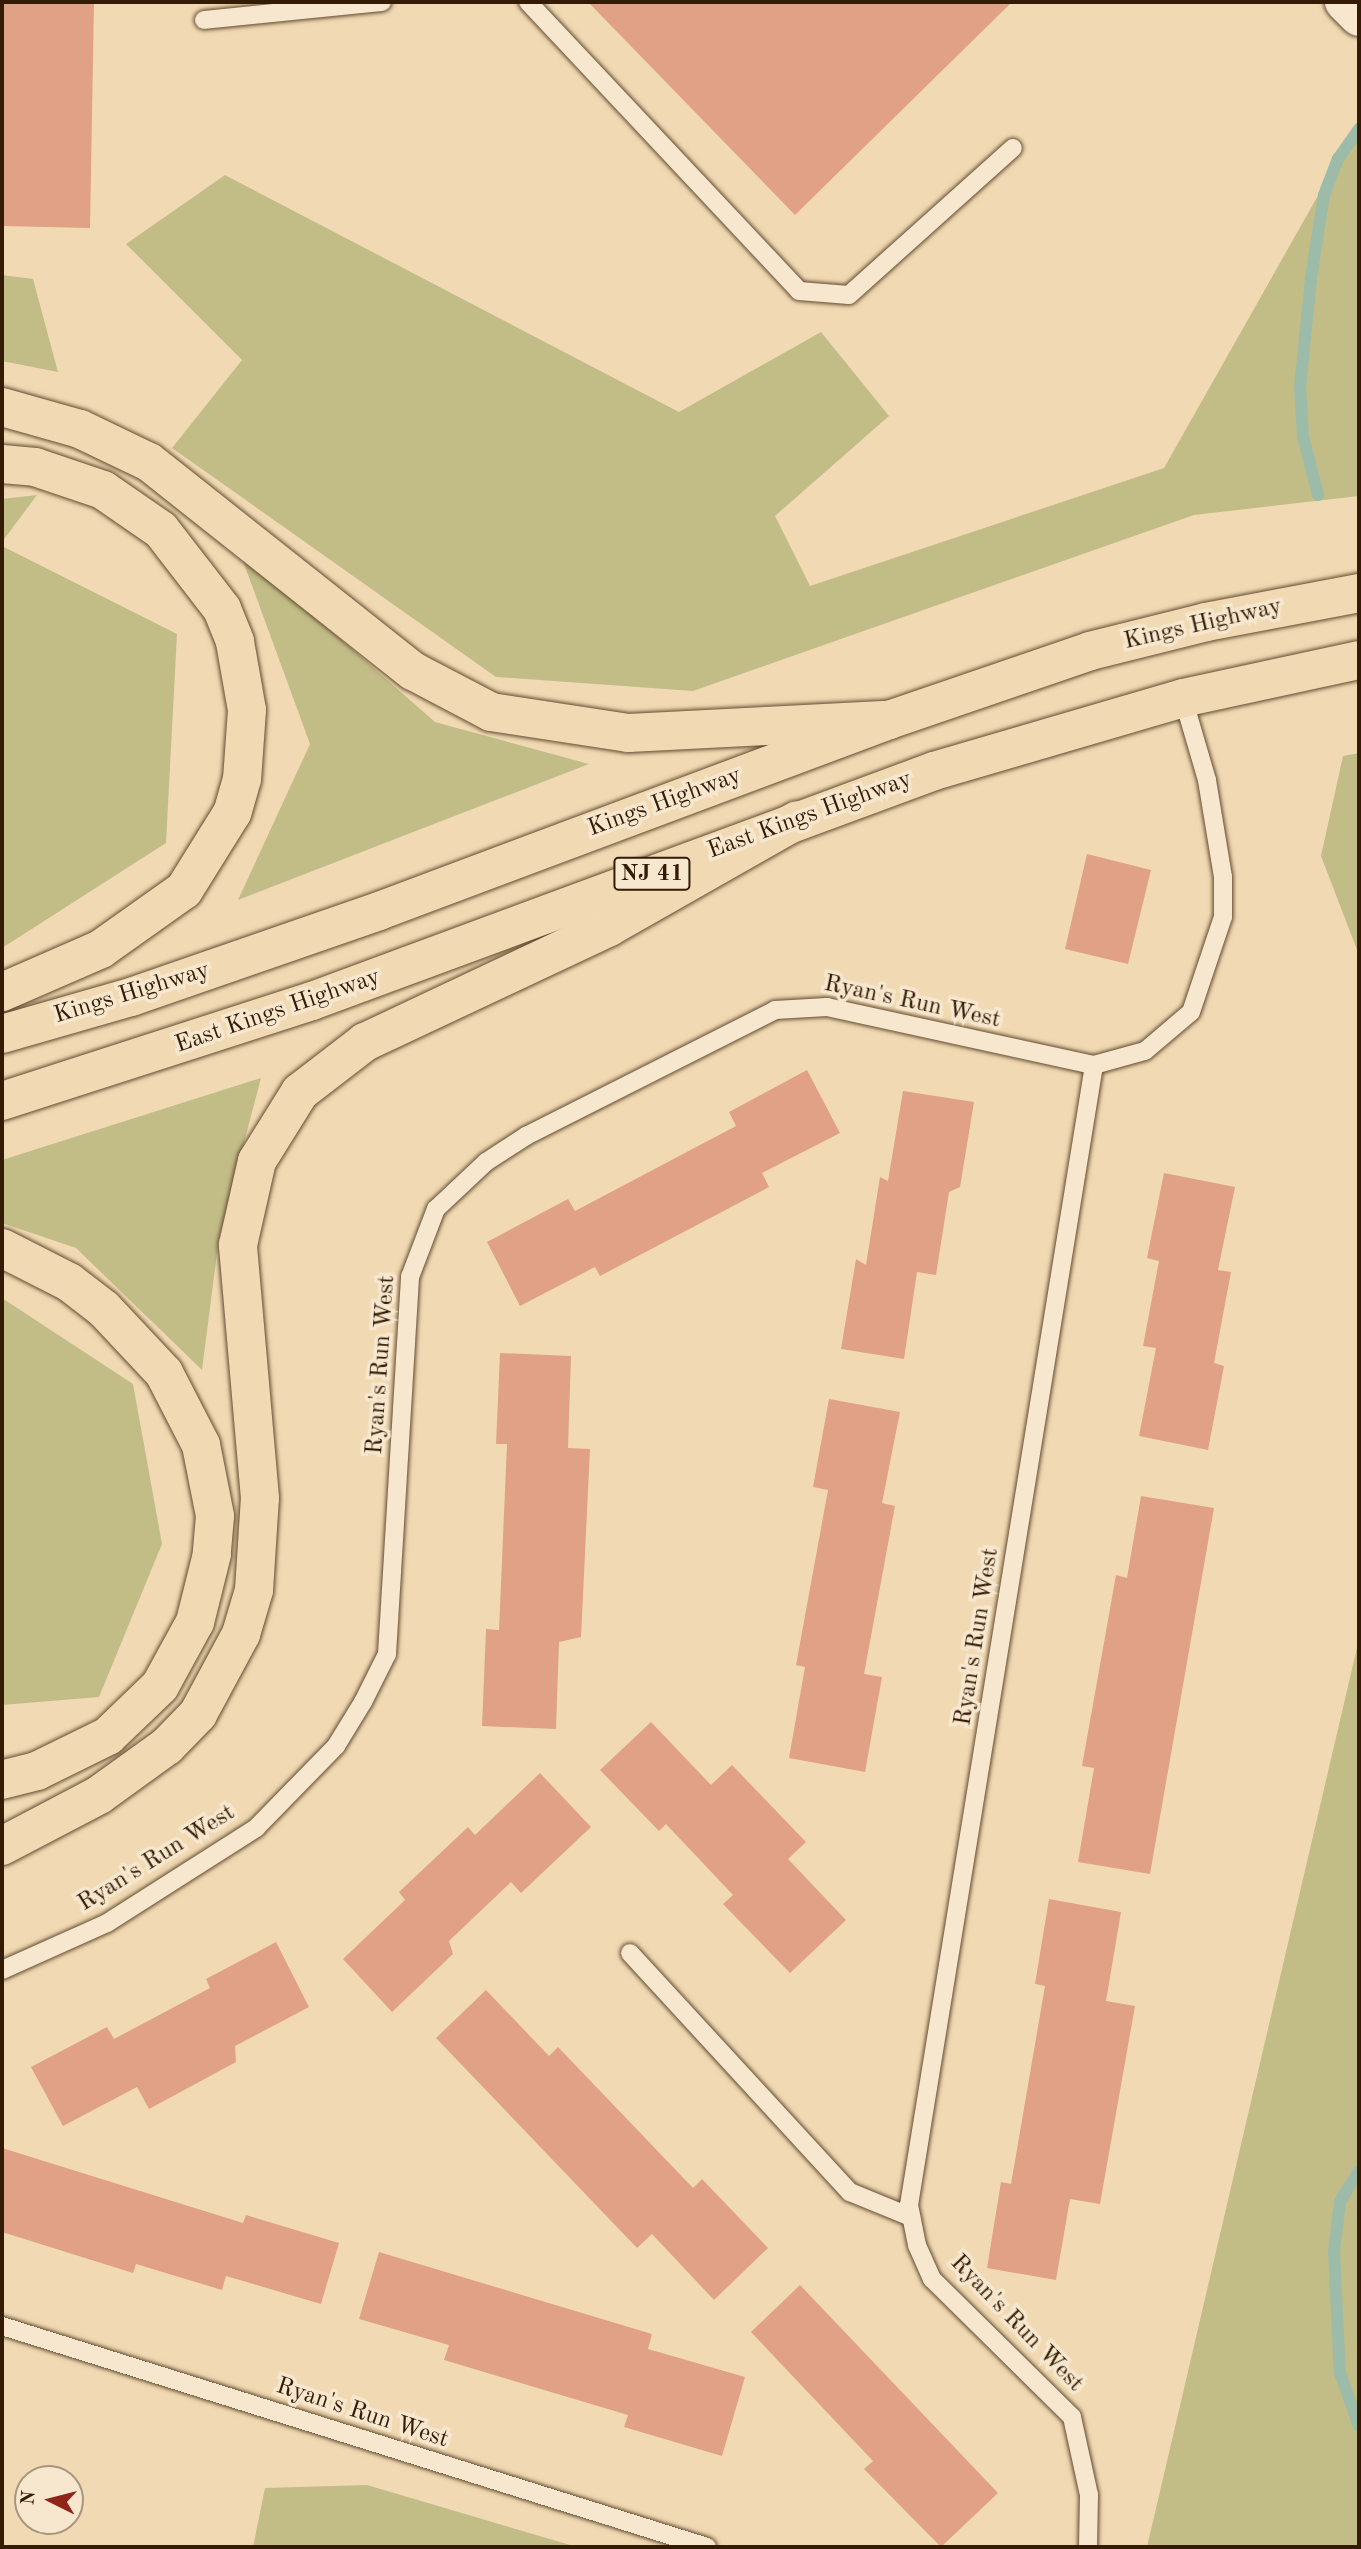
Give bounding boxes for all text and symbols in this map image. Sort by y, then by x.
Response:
street label: Kings Highway [1121,593,1285,657]
street label: Kings Highway [584,762,746,844]
street label: East Kings Highway [704,766,916,866]
road number: NJ 41 [612,854,692,894]
street label: Kings Highway [51,957,213,1031]
street label: East Kings Highway [172,963,384,1061]
street label: Ryan's Run West [821,970,1003,1036]
street label: Ryan's Run West [361,1274,403,1456]
street label: Ryan's Run West [950,1546,1006,1728]
street label: Ryan's Run West [73,1799,241,1919]
street label: Ryan's Run West [943,2249,1089,2399]
street label: Ryan's Run West [272,2373,452,2455]
north arrow [14,2465,84,2535]
text: N [19,2490,40,2506]

